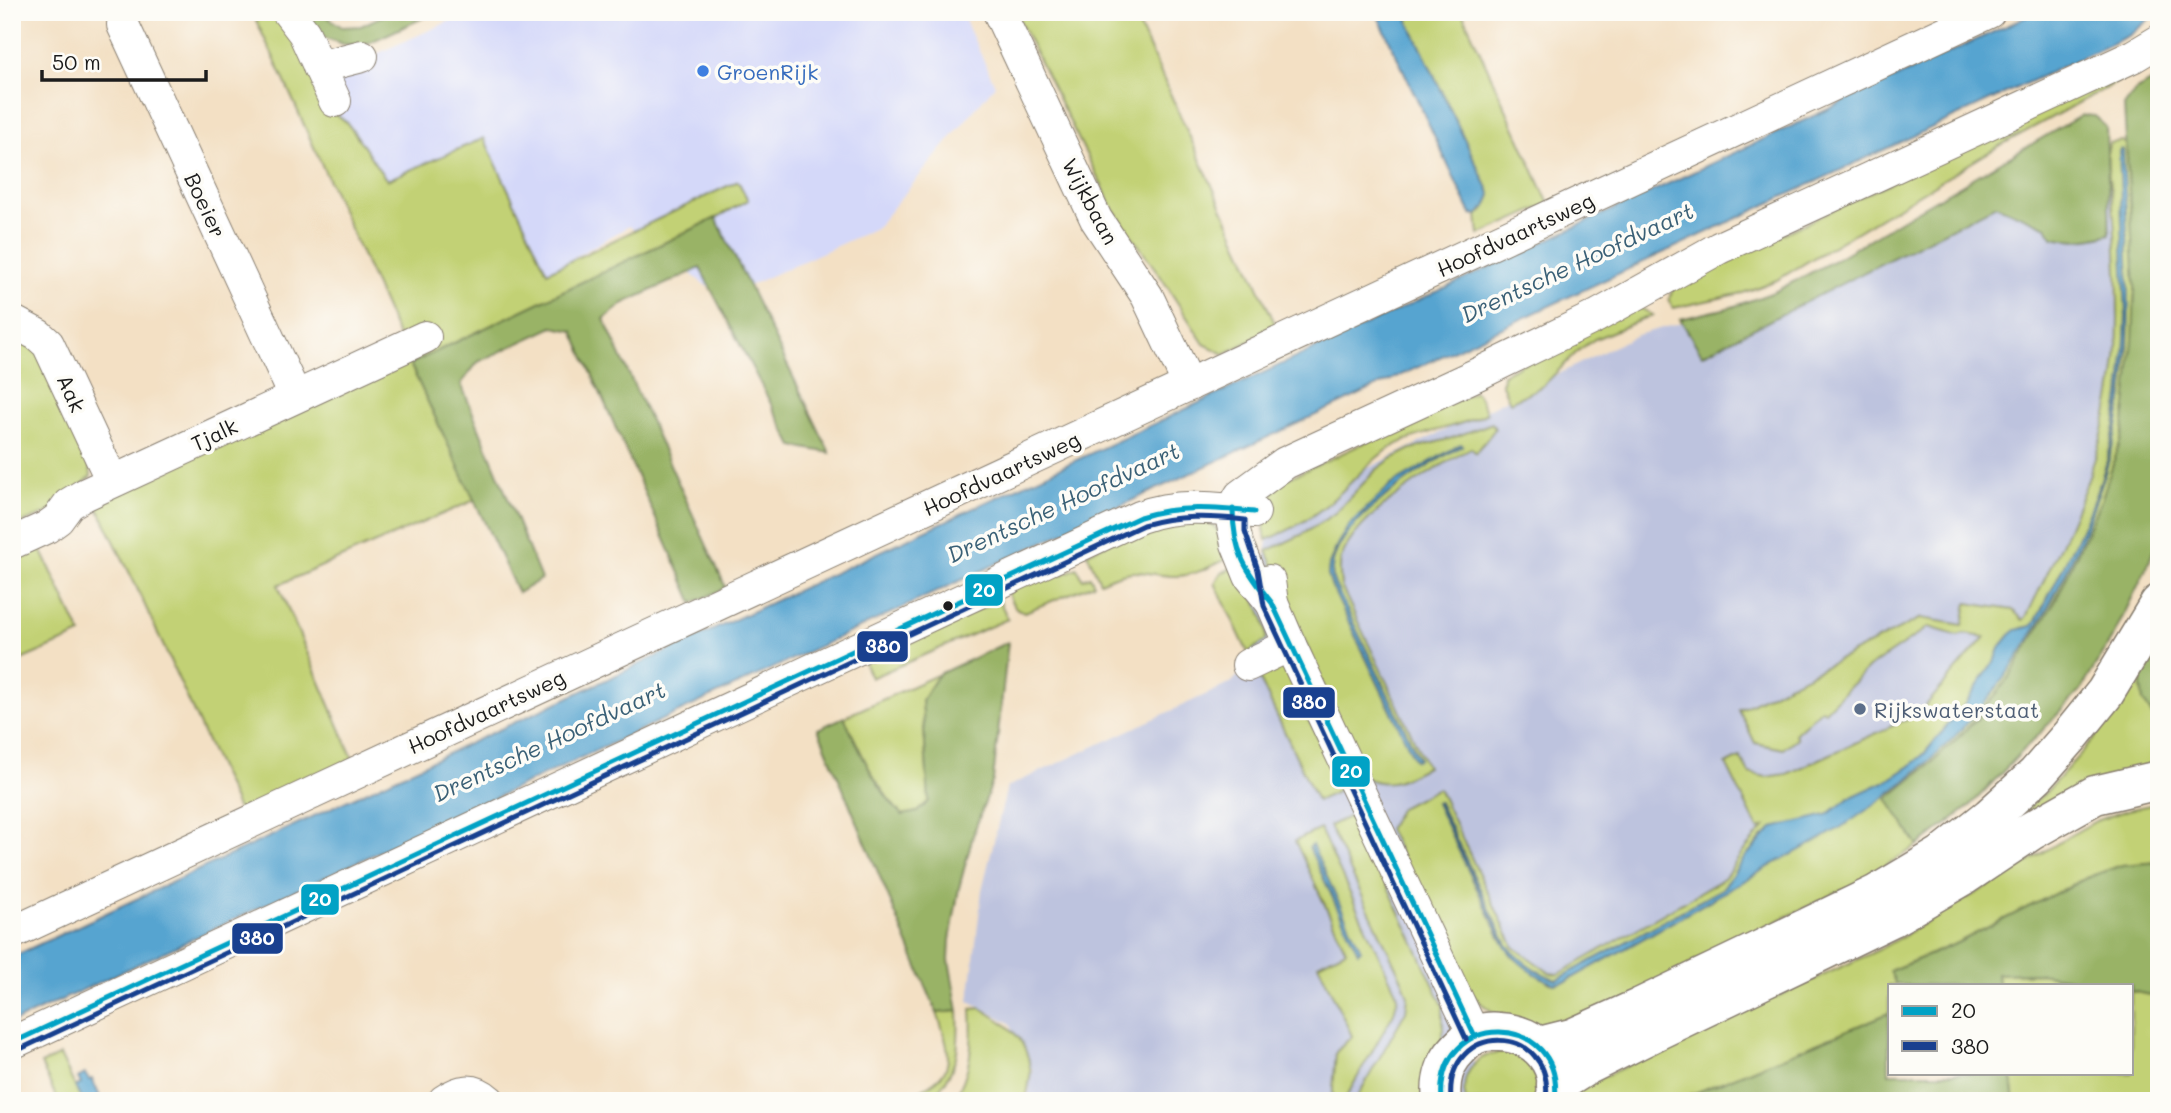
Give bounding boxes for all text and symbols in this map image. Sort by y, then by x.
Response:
scale bar [42,38,206,82]
text: 50 m [52,48,101,75]
place label: GroenRijk [717,58,818,85]
marker: GroenRijk [695,63,711,79]
street label: Wijkbaan [1057,153,1125,249]
street label: Boeier [179,168,233,242]
street label: Hoofdvaartsweg [1432,186,1598,282]
water label: Drentsche Hoofdvaart [1456,195,1698,329]
street label: Aak [52,370,92,416]
street label: Tjalk [186,412,242,456]
street label: Hoofdvaartsweg [918,425,1084,521]
water label: Drentsche Hoofdvaart [942,435,1184,569]
line badge: 20 [964,573,1004,607]
text: 20 [973,577,995,602]
unlabelled marker [941,599,955,613]
line badge: 380 [856,630,909,663]
text: 380 [865,633,901,658]
street label: Hoofdvaartsweg [403,663,569,759]
water label: Drentsche Hoofdvaart [428,674,670,808]
line badge: 380 [1282,686,1336,719]
text: 380 [1291,689,1327,714]
place label: Rijkswaterstaat [1874,696,2039,723]
marker: Rijkswaterstaat [1852,701,1868,717]
line badge: 20 [1331,755,1371,788]
text: 20 [1340,758,1362,783]
line badge: 20 [300,883,340,916]
text: 20 [309,886,331,911]
line badge: 380 [231,922,284,955]
text: 380 [239,925,275,950]
legend [1888,984,2132,1074]
text: 20 [1951,996,1976,1023]
text: 380 [1951,1032,1989,1059]

